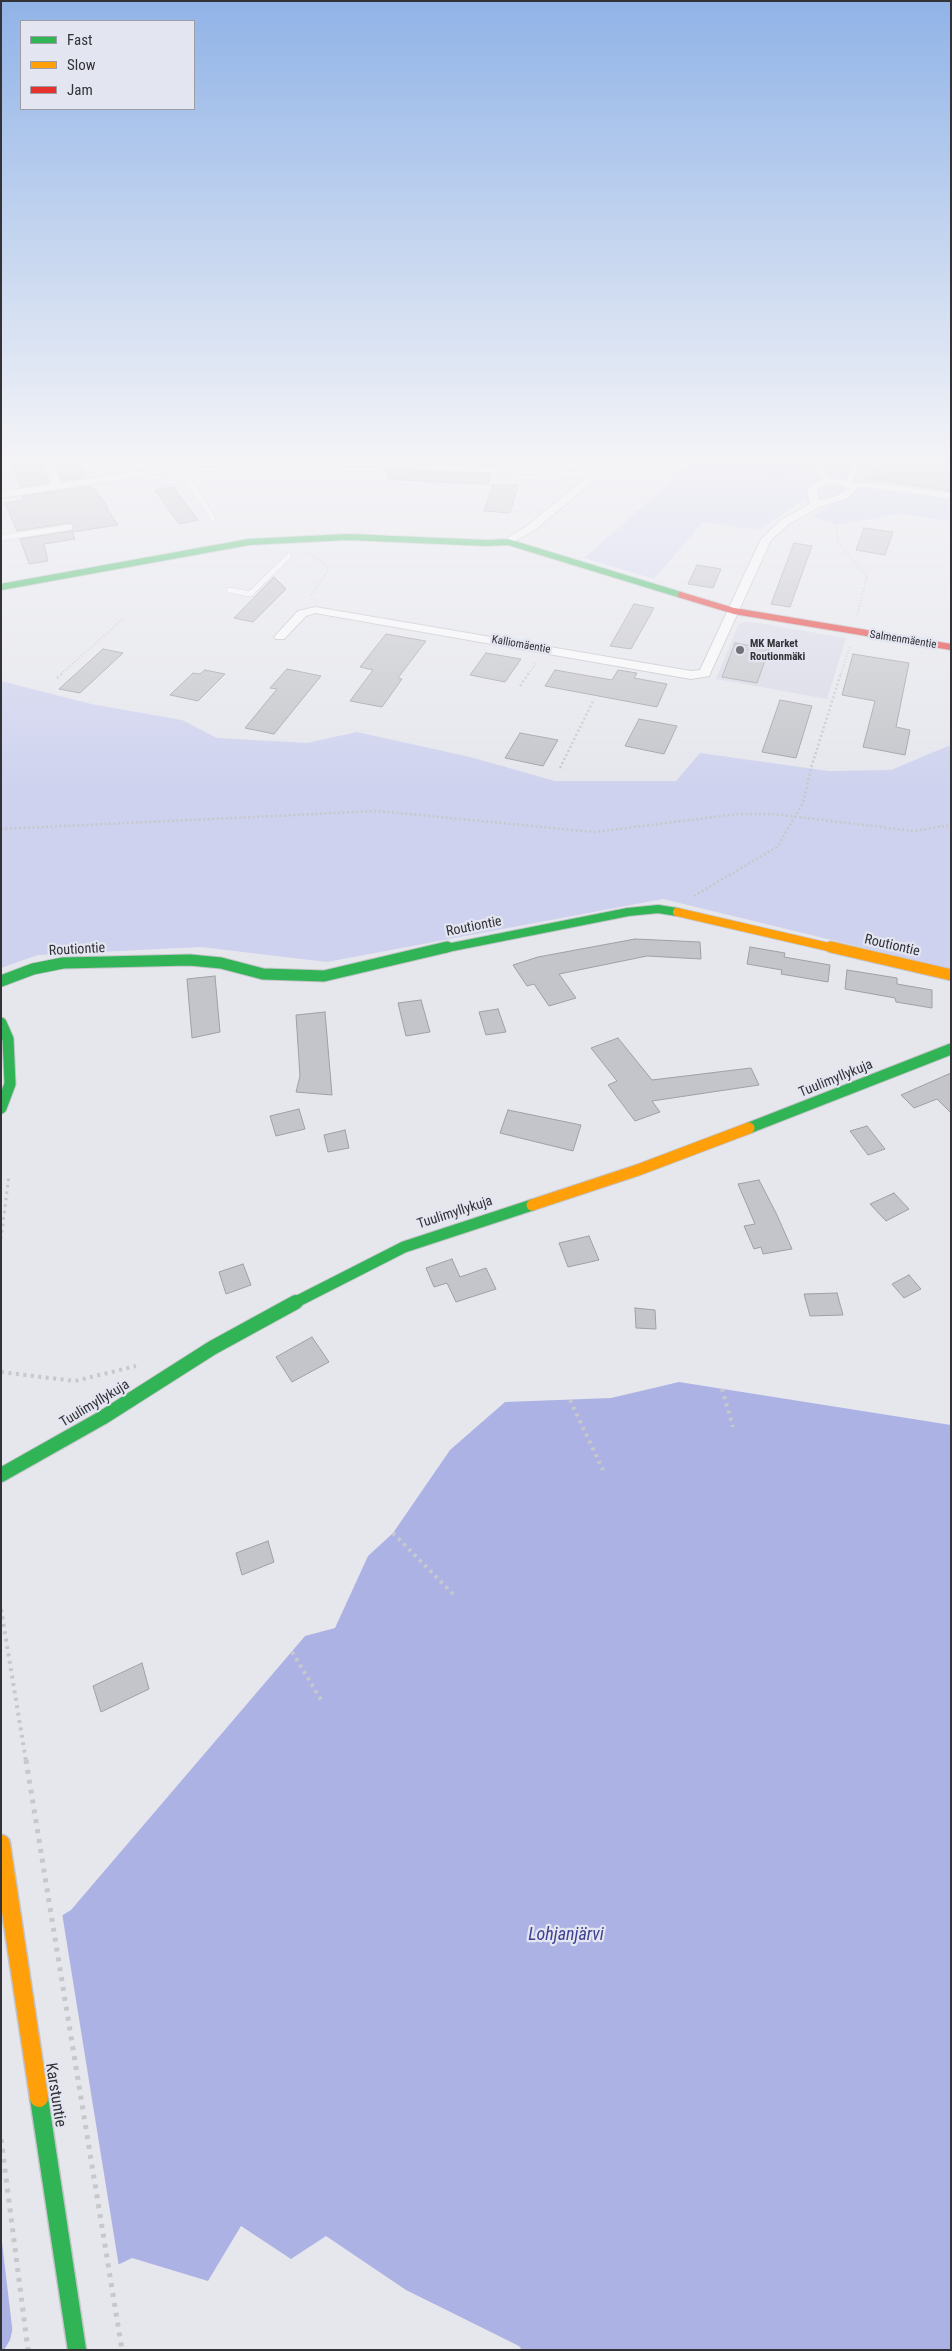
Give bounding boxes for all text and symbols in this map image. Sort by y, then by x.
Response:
legend [20,20,195,110]
text: Fast [67,31,92,49]
text: Slow [67,56,96,74]
text: Jam [67,81,93,99]
street label: Salmenmäentie [869,628,937,652]
street label: Kalliomäentie [491,633,551,657]
place label: MK Market Routionmäki [750,637,805,663]
marker: MK Market Routionmäki [734,644,746,656]
street label: Routiontie [445,913,503,941]
street label: Routiontie [863,931,921,961]
street label: Routiontie [48,940,106,960]
street label: Tuulimyllykuja [797,1057,875,1101]
street label: Tuulimyllykuja [415,1193,495,1233]
street label: Tuulimyllykuja [57,1377,133,1431]
water label: Lohjanjärvi [528,1924,604,1946]
street label: Karstuntie [40,2062,70,2128]

